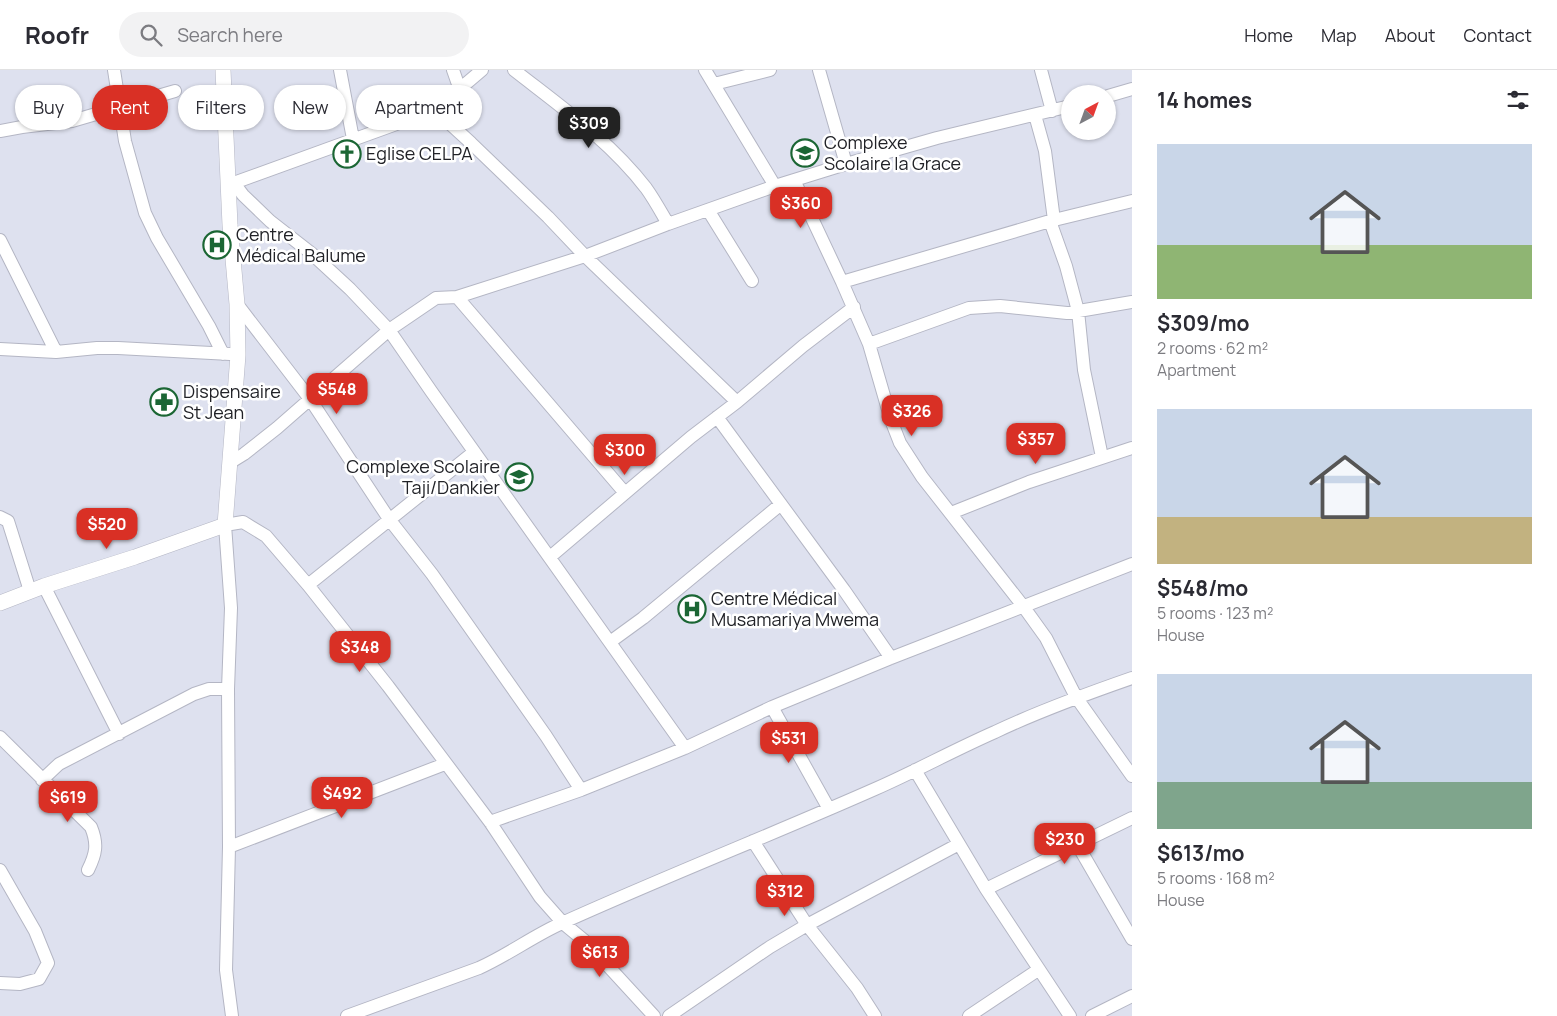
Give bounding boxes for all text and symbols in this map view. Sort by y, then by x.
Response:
search box [119,12,469,57]
text: Roofr [25,18,89,51]
icon: search [137,21,165,49]
text: Search here [177,22,283,48]
text: Home [1244,23,1293,47]
text: Map [1321,23,1357,47]
text: About [1385,23,1435,47]
text: Contact [1463,23,1532,47]
chip: Buy [15,85,82,130]
chip: Rent [92,85,168,130]
chip: Filters [178,85,264,130]
chip: New [274,85,346,130]
chip: Apartment [356,85,482,130]
north arrow [1061,85,1116,140]
map controls [1061,85,1116,140]
text: 14 homes [1157,86,1252,114]
icon: filters [1504,86,1532,114]
pin: $309 [559,106,619,149]
text: $309 [569,112,609,134]
place label: Complexe Scolaire la Grace [824,130,961,175]
school or university icon: Complexe Scolaire la Grace [790,138,820,168]
church icon: Eglise CELPA [332,139,362,169]
place label: Eglise CELPA [366,141,473,165]
icon: home [1300,177,1390,267]
pin: $360 [771,186,831,229]
text: $360 [781,192,821,214]
place label: Centre Médical Balume [236,222,366,267]
hospital icon: Centre Médical Balume [202,230,232,260]
text: $309/mo [1157,309,1249,337]
text: 2 rooms · 62 m² [1157,337,1268,359]
text: Apartment [1157,359,1236,381]
pin: $548 [307,372,367,415]
text: $548 [318,378,356,400]
place label: Dispensaire St Jean [183,379,281,424]
pharmacy icon: Dispensaire St Jean [149,387,179,417]
pin: $326 [882,394,942,437]
text: $326 [893,400,931,422]
pin: $357 [1006,422,1066,465]
text: $357 [1017,428,1055,450]
pin: $300 [595,434,655,476]
text: $300 [605,439,645,461]
icon: home [1300,442,1390,532]
place label: Complexe Scolaire Taji/Dankier [346,454,500,499]
school or university icon: Complexe Scolaire Taji/Dankier [504,462,534,492]
pin: $520 [77,508,137,550]
text: $520 [87,513,127,535]
text: $548/mo [1157,574,1248,602]
place label: Centre Médical Musamariya Mwema [711,586,879,631]
hospital icon: Centre Médical Musamariya Mwema [677,594,707,624]
text: 5 rooms · 123 m² [1157,602,1273,624]
text: House [1157,624,1205,646]
pin: $348 [330,630,390,673]
text: $348 [341,636,379,658]
icon: home [1300,707,1390,797]
pin: $531 [759,722,819,764]
text: $531 [771,727,807,749]
pin: $492 [312,776,372,819]
pin: $619 [38,780,98,823]
text: $492 [323,782,361,804]
text: $619 [50,786,86,808]
pin: $230 [1035,822,1095,865]
text: $230 [1045,828,1085,850]
text: $613/mo [1157,839,1244,867]
text: 5 rooms · 168 m² [1157,867,1275,889]
pin: $312 [755,874,815,917]
text: $312 [767,880,803,902]
text: House [1157,889,1205,911]
pin: $613 [570,936,630,978]
text: $613 [582,941,618,963]

